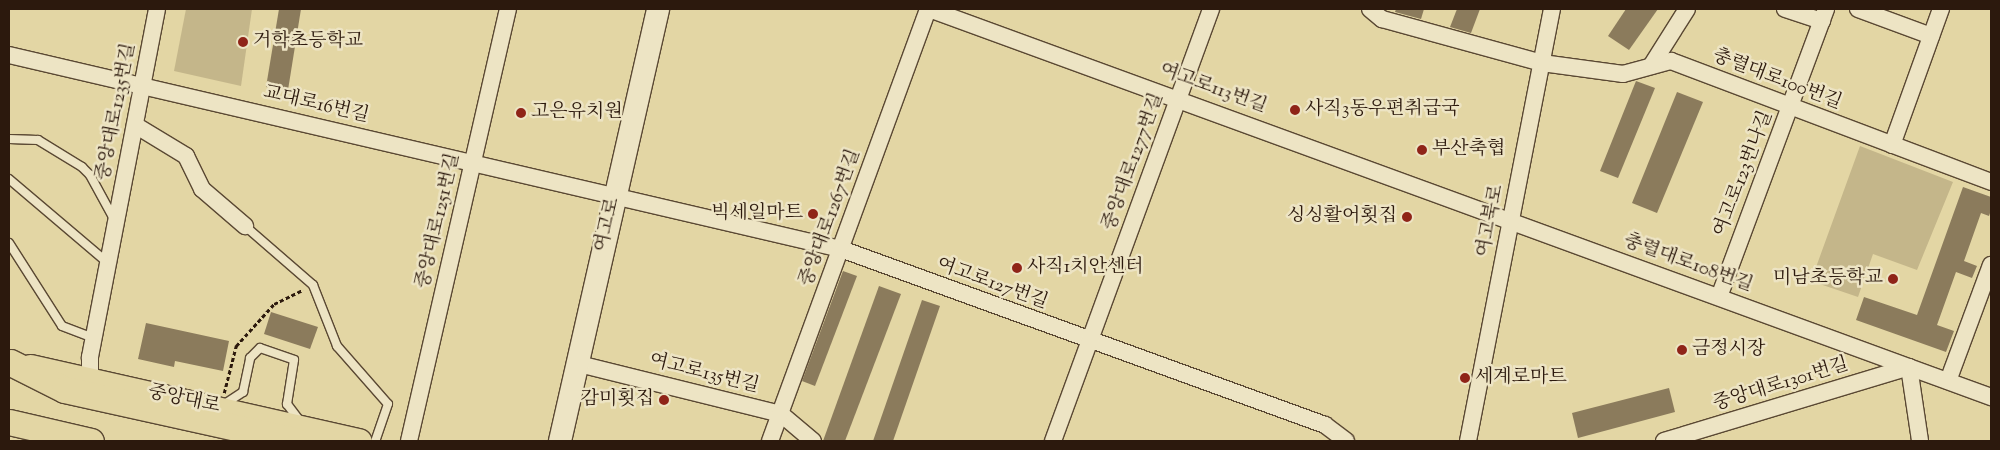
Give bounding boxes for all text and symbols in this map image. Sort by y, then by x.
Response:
place label: 거학초등학교 [253,31,363,53]
marker: 거학초등학교 [237,36,249,48]
street label: 중앙대로1235번길 [92,41,142,183]
street label: 충렬대로100번길 [1709,45,1845,115]
street label: 여고로113번길 [1156,59,1270,119]
street label: 교대로16번길 [261,82,371,128]
street label: 중앙대로1277번길 [1099,90,1169,234]
place label: 사직3동우편취급국 [1305,99,1460,121]
place label: 고은유치원 [531,102,623,124]
marker: 사직3동우편취급국 [1289,104,1301,116]
marker: 고은유치원 [515,107,527,119]
street label: 여고로123번나길 [1709,108,1779,240]
place label: 부산축협 [1432,139,1505,161]
marker: 부산축협 [1416,144,1428,156]
street label: 중앙대로1267번길 [796,146,866,290]
street label: 중앙대로1251번길 [412,151,466,291]
street label: 여고북로 [1473,183,1509,259]
street label: 여고로 [591,196,625,254]
place label: 빅세일마트 [711,203,803,225]
place label: 싱싱활어횟집 [1287,206,1397,228]
marker: 빅세일마트 [807,208,819,220]
marker: 싱싱활어횟집 [1401,211,1413,223]
street label: 충렬대로108번길 [1620,230,1756,298]
street label: 여고로127번길 [933,253,1051,315]
place label: 사직1치안센터 [1027,257,1144,279]
marker: 사직1치안센터 [1011,262,1023,274]
place label: 미남초등학교 [1773,268,1883,290]
marker: 미남초등학교 [1887,273,1899,285]
place label: 금정시장 [1692,339,1765,361]
marker: 금정시장 [1676,344,1688,356]
street label: 여고로135번길 [647,349,761,399]
street label: 중앙대로1301번길 [1711,354,1851,416]
place label: 세계로마트 [1475,367,1567,389]
marker: 세계로마트 [1459,372,1471,384]
street label: 중앙대로 [146,381,222,419]
place label: 감미횟집 [581,389,654,411]
marker: 감미횟집 [658,394,670,406]

